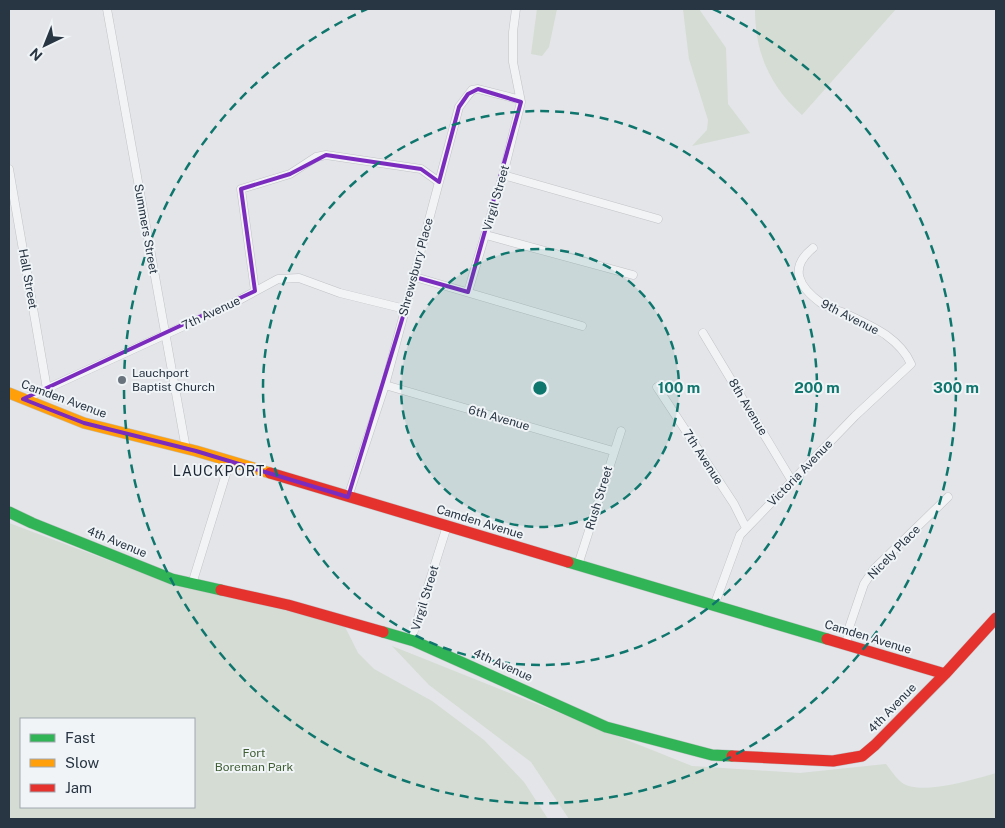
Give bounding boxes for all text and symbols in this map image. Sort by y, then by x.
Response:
north arrow [20,20,70,70]
text: N [27,45,46,64]
street label: Virgil Street [480,163,512,232]
street label: Summers Street [131,183,161,275]
street label: Shrewsbury Place [396,216,436,318]
street label: Hall Street [16,248,40,310]
street label: 7th Avenue [180,293,243,333]
street label: 9th Avenue [819,296,882,338]
place label: Lauchport Baptist Church [132,366,215,394]
marker: Lauchport Baptist Church [116,374,128,386]
street label: 8th Avenue [726,376,770,438]
street label: Camden Avenue [19,377,109,421]
centre of rings [531,379,549,397]
text: 100 m [658,379,700,396]
text: 200 m [794,379,840,396]
text: 300 m [933,379,979,396]
street label: 6th Avenue [467,403,531,433]
street label: 7th Avenue [680,427,726,487]
street label: Victoria Avenue [765,437,835,509]
district label: LAUCKPORT [173,463,265,479]
street label: Rush Street [583,464,615,532]
street label: Camden Avenue [435,502,525,542]
street label: Nicely Place [865,522,923,582]
street label: 4th Avenue [85,524,149,560]
street label: Virgil Street [408,563,442,632]
street label: Camden Avenue [823,617,913,657]
street label: 4th Avenue [471,646,535,684]
street label: 4th Avenue [865,680,919,736]
legend [20,718,195,808]
text: Fast [65,729,95,746]
park label: Fort Boreman Park [215,746,294,774]
text: Slow [65,754,100,771]
text: Jam [65,779,92,796]

